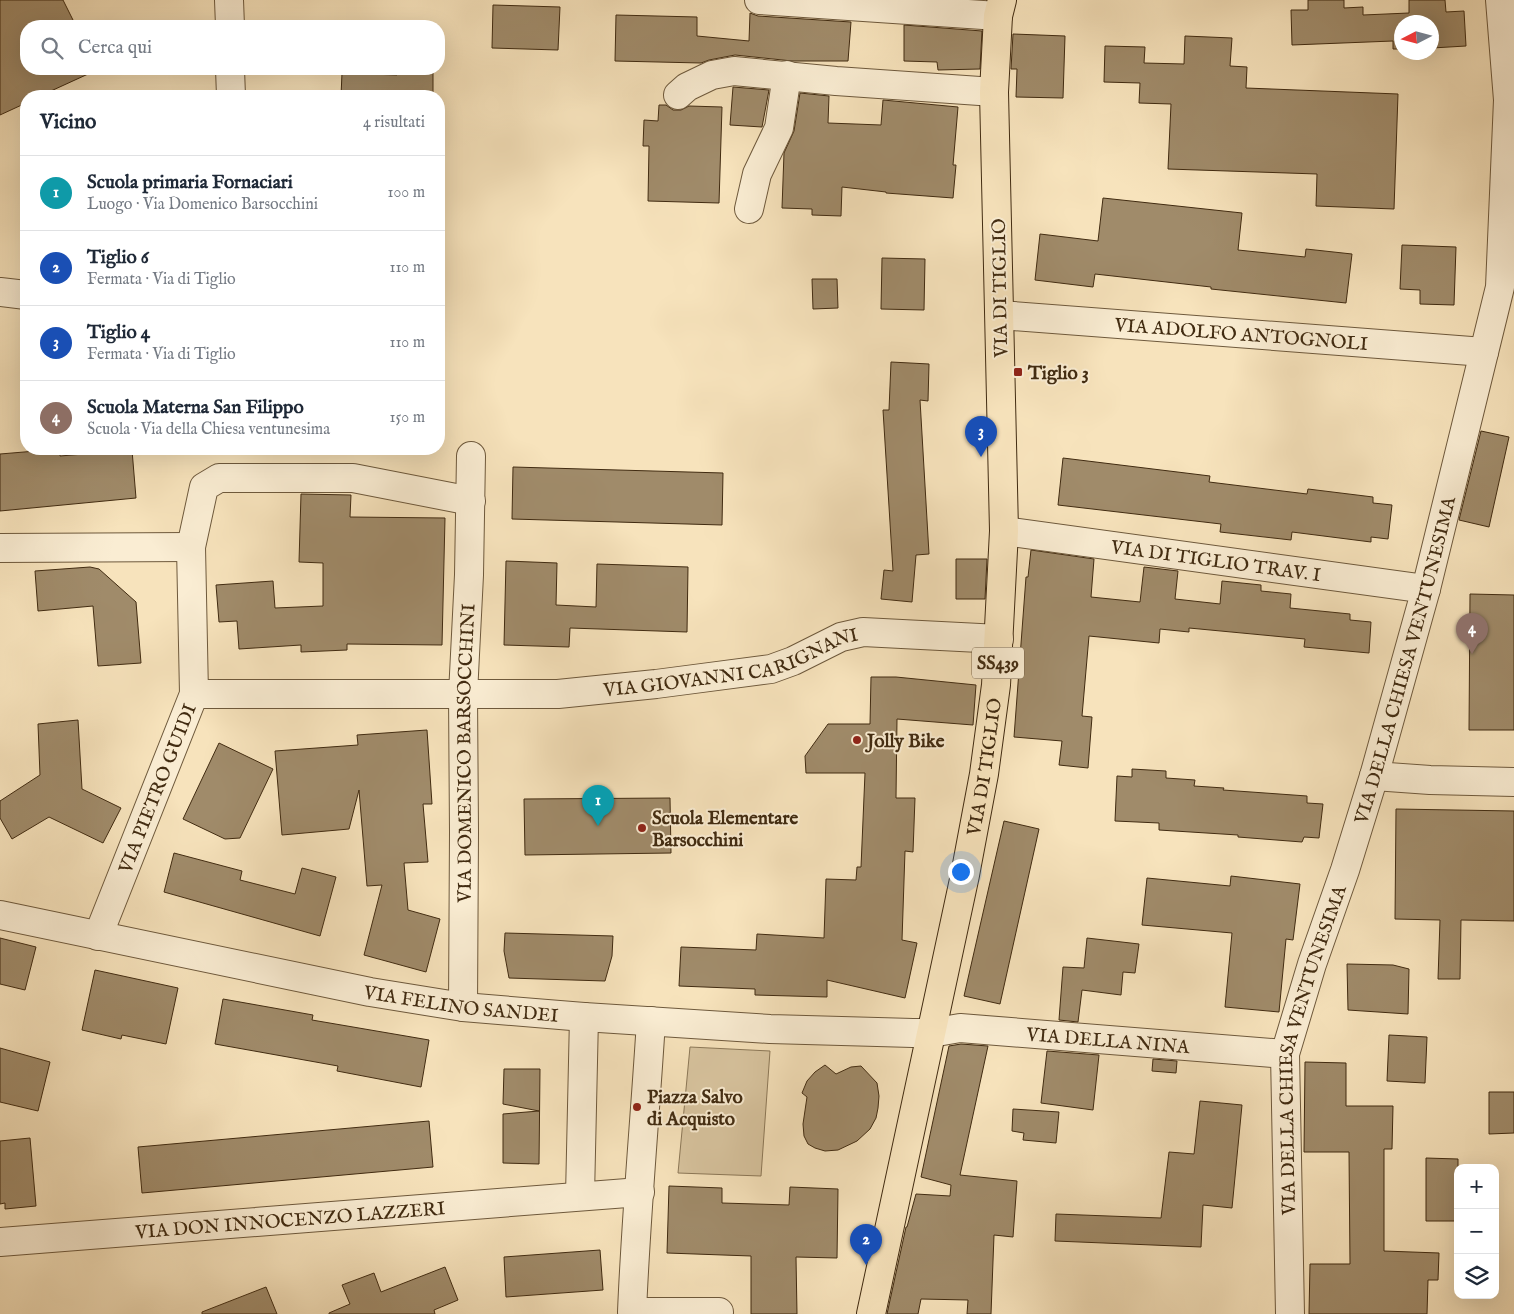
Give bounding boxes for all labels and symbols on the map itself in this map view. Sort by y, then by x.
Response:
north arrow [1394,15,1439,60]
street label: VIA DI TIGLIO [988,218,1014,359]
street label: VIA ADOLFO ANTOGNOLI [1113,314,1369,357]
place label: Tiglio 3 [1027,362,1089,386]
marker: Tiglio 3 [1012,366,1024,378]
pin: 3 [965,416,997,457]
street label: VIA DELLA CHIESA VENTUNESIMA [1350,493,1462,828]
street label: VIA DI TIGLIO TRAV. I [1108,536,1322,588]
street label: VIA DOMENICO BARSOCCHINI [453,603,482,904]
pin: 4 [1456,613,1488,654]
street label: VIA GIOVANNI CARIGNANI [601,623,861,703]
road number: SS439 [972,648,1024,678]
street label: VIA DI TIGLIO [962,696,1008,839]
street label: VIA PIETRO GUIDI [114,701,203,878]
place label: Jolly Bike [864,730,945,754]
marker: Jolly Bike [851,734,863,746]
pin: 1 [582,785,614,826]
place label: Scuola Elementare Barsocchini [652,807,799,853]
marker: Scuola Elementare Barsocchini [636,822,648,834]
your location [948,859,974,885]
street label: VIA DELLA CHIESA VENTUNESIMA [1275,881,1353,1216]
street label: VIA FELINO SANDEI [361,981,559,1029]
street label: VIA DELLA NINA [1025,1023,1192,1060]
place label: Piazza Salvo di Acquisto [647,1086,743,1132]
marker: Piazza Salvo di Acquisto [631,1101,643,1113]
street label: VIA DON INNOCENZO LAZZERI [133,1197,446,1245]
pin: 2 [850,1224,882,1265]

